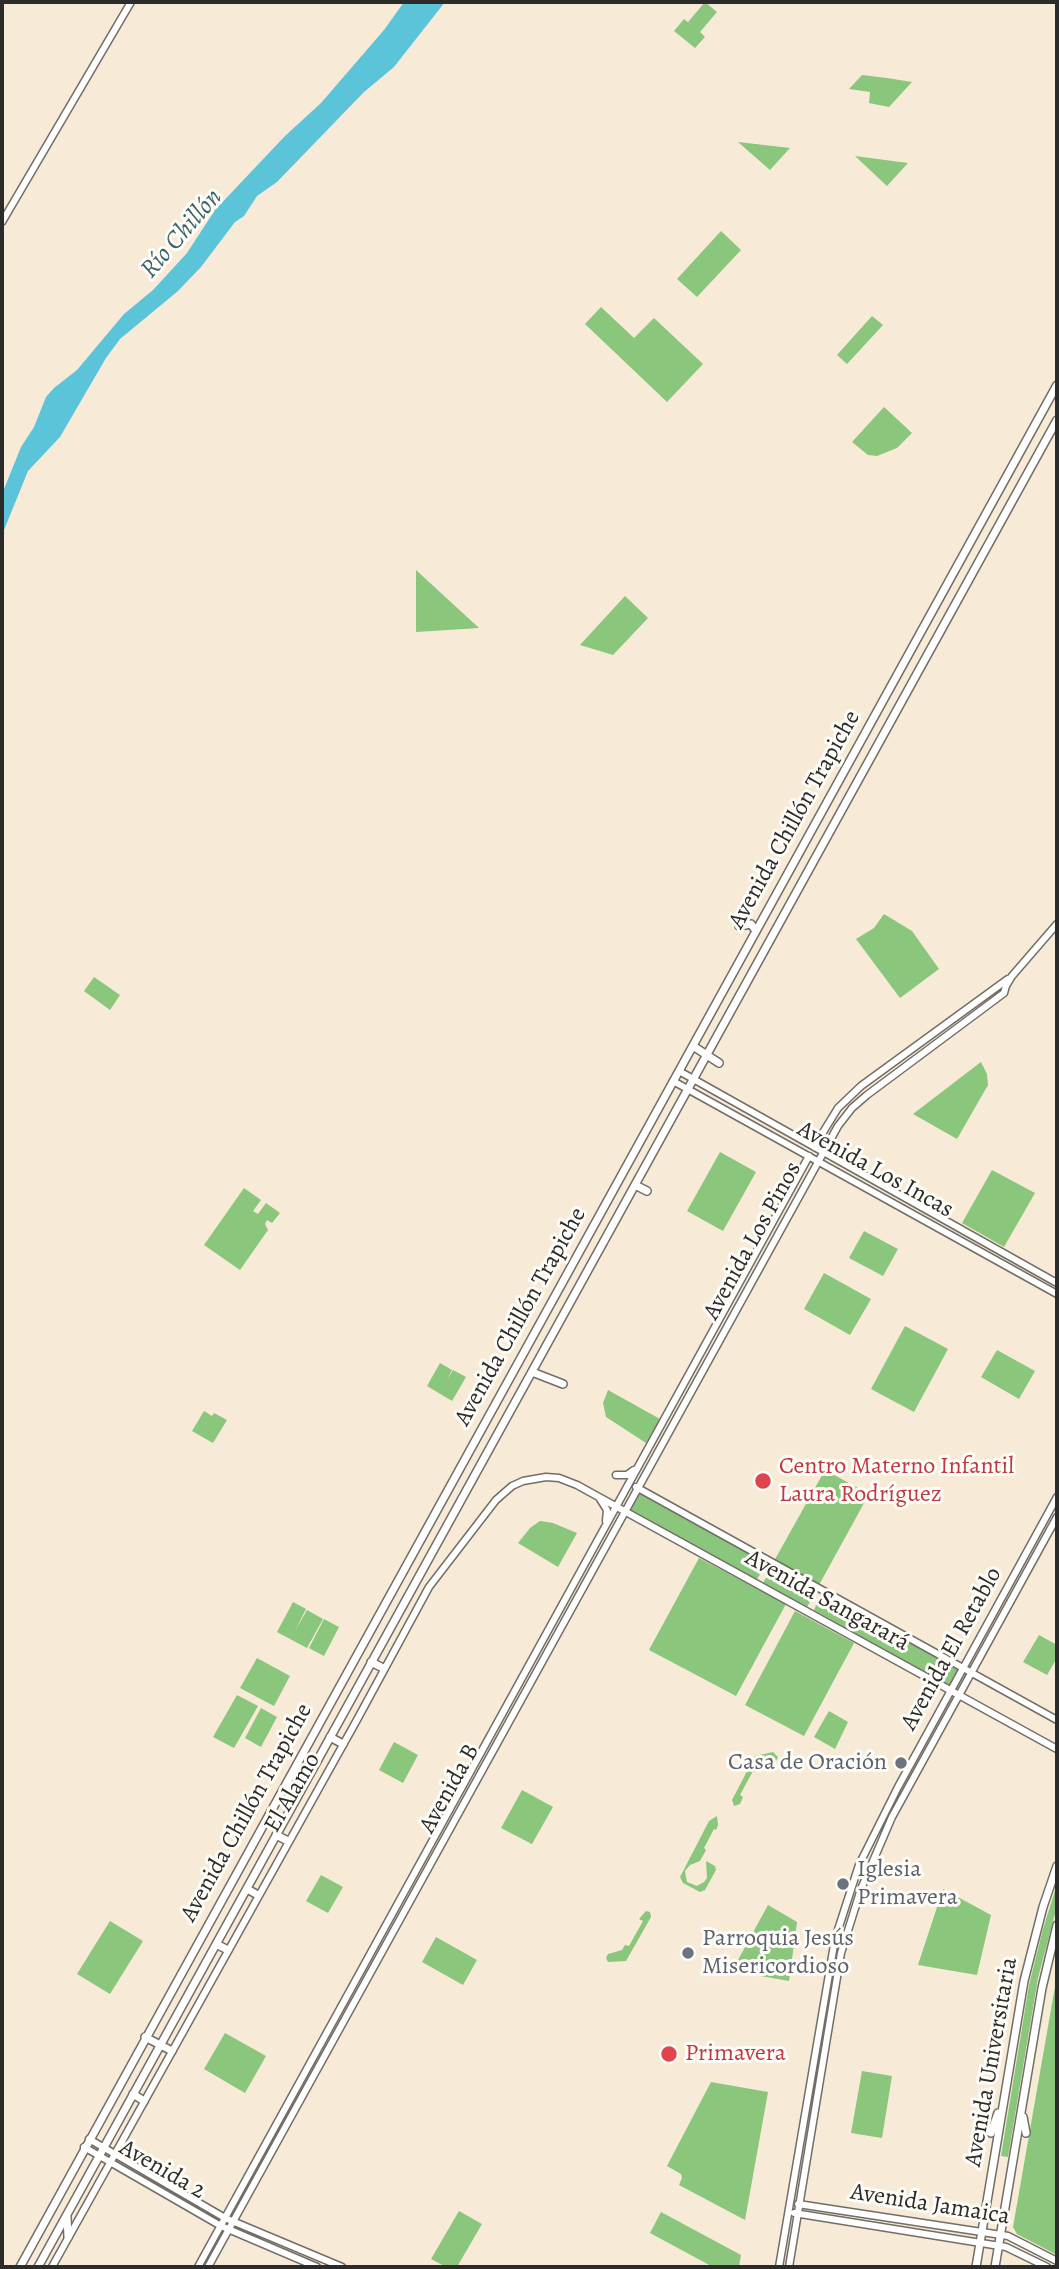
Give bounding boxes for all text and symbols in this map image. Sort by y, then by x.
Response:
water label: Río Chillón [135,183,229,285]
street label: Avenida Chillón Trapiche [723,706,867,934]
street label: Avenida Los Incas [792,1115,958,1225]
street label: Avenida Los Pinos [698,1157,808,1325]
street label: Avenida Chillón Trapiche [449,1203,593,1431]
place label: Centro Materno Infantil Laura Rodríguez [779,1453,1014,1509]
marker: Centro Materno Infantil Laura Rodríguez [753,1471,773,1491]
street label: Avenida Sangarará [740,1544,914,1658]
street label: Avenida El Retablo [895,1562,1009,1736]
street label: Avenida Chillón Trapiche [175,1699,319,1927]
street label: Avenida B [414,1739,486,1839]
street label: El Alamo [259,1748,327,1838]
place label: Casa de Oración [728,1749,887,1777]
marker: Casa de Oración [893,1755,909,1771]
place label: Iglesia Primavera [857,1856,958,1912]
marker: Iglesia Primavera [835,1876,851,1892]
place label: Parroquia Jesús Misericordioso [702,1925,854,1981]
marker: Parroquia Jesús Misericordioso [680,1945,696,1961]
street label: Avenida Universitaria [959,1955,1025,2169]
place label: Primavera [685,2040,786,2068]
marker: Primavera [659,2044,679,2064]
street label: Avenida 2 [114,2134,210,2206]
street label: Avenida Jamaica [848,2178,1012,2232]

